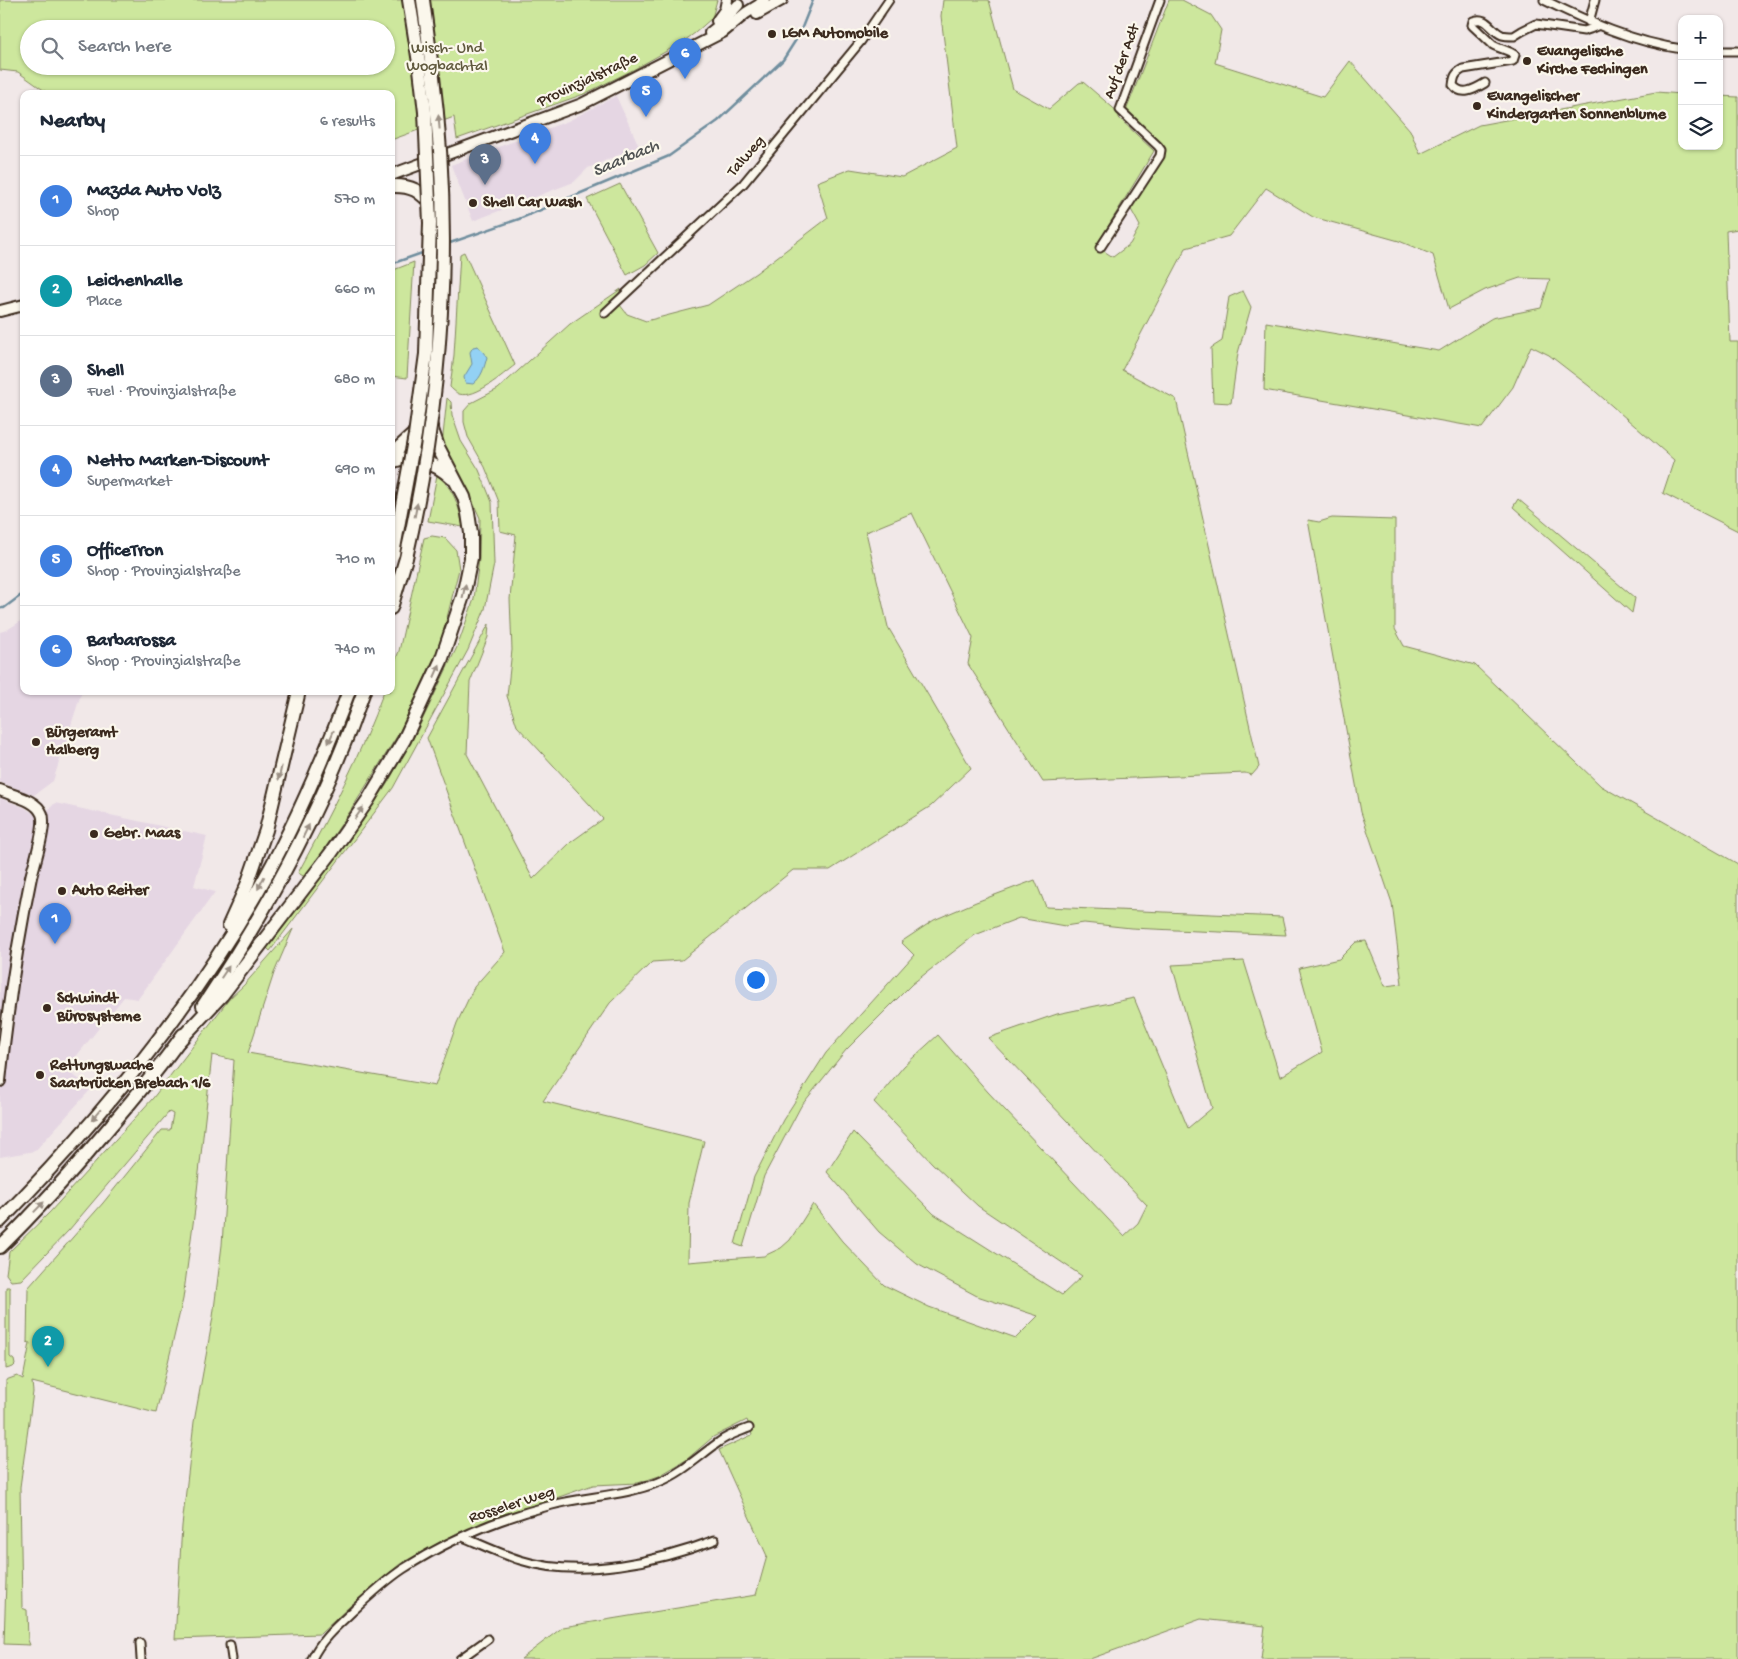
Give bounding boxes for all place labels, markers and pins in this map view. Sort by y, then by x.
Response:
place label: LGM Automobile [782,25,889,44]
marker: LGM Automobile [766,28,778,40]
pin: 6 [669,38,701,79]
place label: Evangelische Kirche Fechingen [1536,43,1648,80]
marker: Evangelische Kirche Fechingen [1521,55,1533,67]
pin: 5 [630,76,662,117]
place label: Evangelischer Kindergarten Sonnenblume [1486,88,1667,125]
marker: Evangelischer Kindergarten Sonnenblume [1471,100,1483,112]
pin: 4 [519,123,551,164]
pin: 3 [469,144,501,185]
place label: Shell Car Wash [483,194,582,213]
marker: Shell Car Wash [467,197,479,209]
place label: Bürgeramt Halberg [45,724,119,761]
marker: Bürgeramt Halberg [30,736,42,748]
place label: Gebr. Maas [104,825,181,844]
marker: Gebr. Maas [88,828,100,840]
place label: Auto Reiter [71,882,150,901]
marker: Auto Reiter [56,885,68,897]
pin: 1 [39,903,71,944]
place label: Schwindt Bürosysteme [56,990,141,1027]
marker: Schwindt Bürosysteme [41,1002,53,1014]
place label: Rettungswache Saarbrücken Brebach 1/6 [49,1057,211,1094]
marker: Rettungswache Saarbrücken Brebach 1/6 [34,1069,46,1081]
pin: 2 [32,1326,64,1367]

